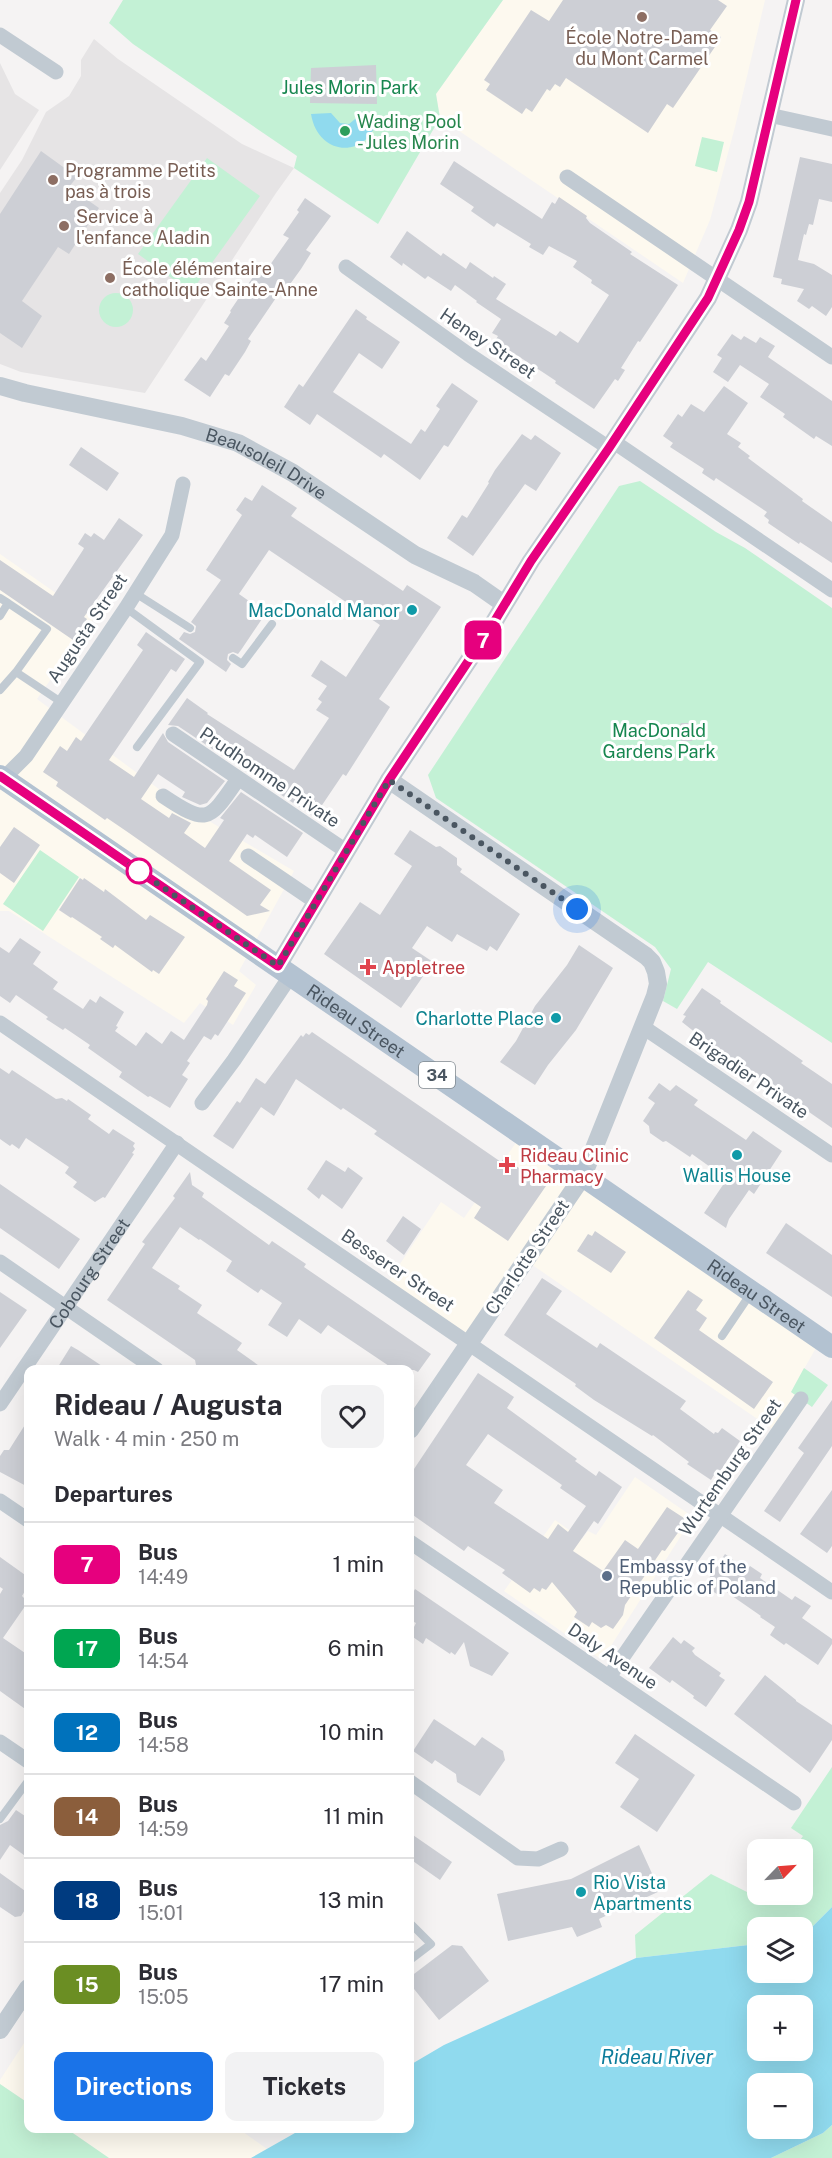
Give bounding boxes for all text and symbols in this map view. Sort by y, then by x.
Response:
marker: École Notre-Dame du Mont Carmel [635,10,649,24]
place label: École Notre-Dame du Mont Carmel [566,26,718,69]
park label: Jules Morin Park [282,77,418,98]
place label: Wading Pool - Jules Morin [357,111,462,153]
marker: Wading Pool - Jules Morin [338,124,352,138]
place label: Programme Petits pas à trois [65,160,216,202]
marker: Programme Petits pas à trois [46,173,60,187]
place label: Service à l'enfance Aladin [76,206,210,248]
marker: Service à l'enfance Aladin [57,219,71,233]
place label: École élémentaire catholique Sainte-Anne [122,257,318,300]
marker: École élémentaire catholique Sainte-Anne [103,271,117,285]
street label: Heney Street [436,303,540,383]
street label: Beausoleil Drive [203,423,331,503]
street label: Augusta Street [43,569,131,687]
place label: MacDonald Manor [248,600,400,621]
marker: MacDonald Manor [405,603,419,617]
line badge: 7 [464,620,502,660]
text: 7 [476,628,490,653]
park label: MacDonald Gardens Park [602,720,716,762]
street label: Prudhomme Private [196,722,344,832]
unlabelled marker [126,858,152,884]
your location [562,894,592,924]
place label: Appletree [382,957,465,978]
marker: Appletree [359,958,377,976]
street label: Rideau Street [303,979,409,1062]
place label: Charlotte Place [415,1008,544,1029]
marker: Charlotte Place [549,1011,563,1025]
street label: Brigadier Private [685,1027,813,1123]
road number: 34 [419,1062,455,1088]
place label: Rideau Clinic Pharmacy [520,1145,629,1187]
marker: Wallis House [730,1148,744,1162]
marker: Rideau Clinic Pharmacy [498,1156,516,1174]
place label: Wallis House [683,1165,791,1186]
street label: Charlotte Street [481,1195,573,1319]
street label: Cobourg Street [44,1214,134,1333]
street label: Besserer Street [338,1224,458,1316]
street label: Rideau Street [704,1254,810,1337]
button: heart [321,1385,384,1448]
text: Rideau / Augusta [54,1388,283,1421]
street label: Wurtemburg Street [675,1394,785,1540]
text: Walk · 4 min · 250 m [54,1427,239,1451]
text: Departures [54,1481,173,1507]
text: Bus [138,1539,178,1565]
text: 1 min [332,1551,384,1577]
text: 7 [80,1552,94,1577]
place label: Embassy of the Republic of Poland [619,1556,776,1598]
text: 14:49 [138,1565,188,1589]
marker: Embassy of the Republic of Poland [600,1569,614,1583]
street label: Daly Avenue [564,1618,662,1694]
text: Bus [138,1623,178,1649]
text: 6 min [328,1635,384,1661]
text: 17 [76,1636,98,1661]
text: 14:54 [138,1649,189,1673]
text: Bus [138,1707,178,1733]
text: 10 min [319,1719,384,1745]
text: 12 [76,1720,98,1745]
text: 14:58 [138,1733,189,1757]
text: Bus [138,1791,178,1817]
text: 11 min [323,1803,384,1829]
text: 14 [76,1804,98,1829]
text: 14:59 [138,1817,189,1841]
north arrow [747,1839,813,1905]
map controls [747,1839,813,2139]
place label: Rio Vista Apartments [593,1872,692,1914]
text: Bus [138,1875,178,1901]
marker: Rio Vista Apartments [574,1885,588,1899]
text: 13 min [319,1887,384,1913]
text: 18 [75,1888,99,1913]
text: 15:01 [138,1901,184,1925]
button: layers [747,1917,813,1983]
text: Bus [138,1959,178,1985]
text: 17 min [319,1971,384,1997]
text: 15 [75,1972,99,1997]
text: 15:05 [138,1985,189,2009]
button: + [747,1995,813,2061]
water label: Rideau River [601,2045,714,2069]
button: Directions [54,2052,213,2121]
button: Tickets [225,2052,384,2121]
button: − [747,2073,813,2139]

